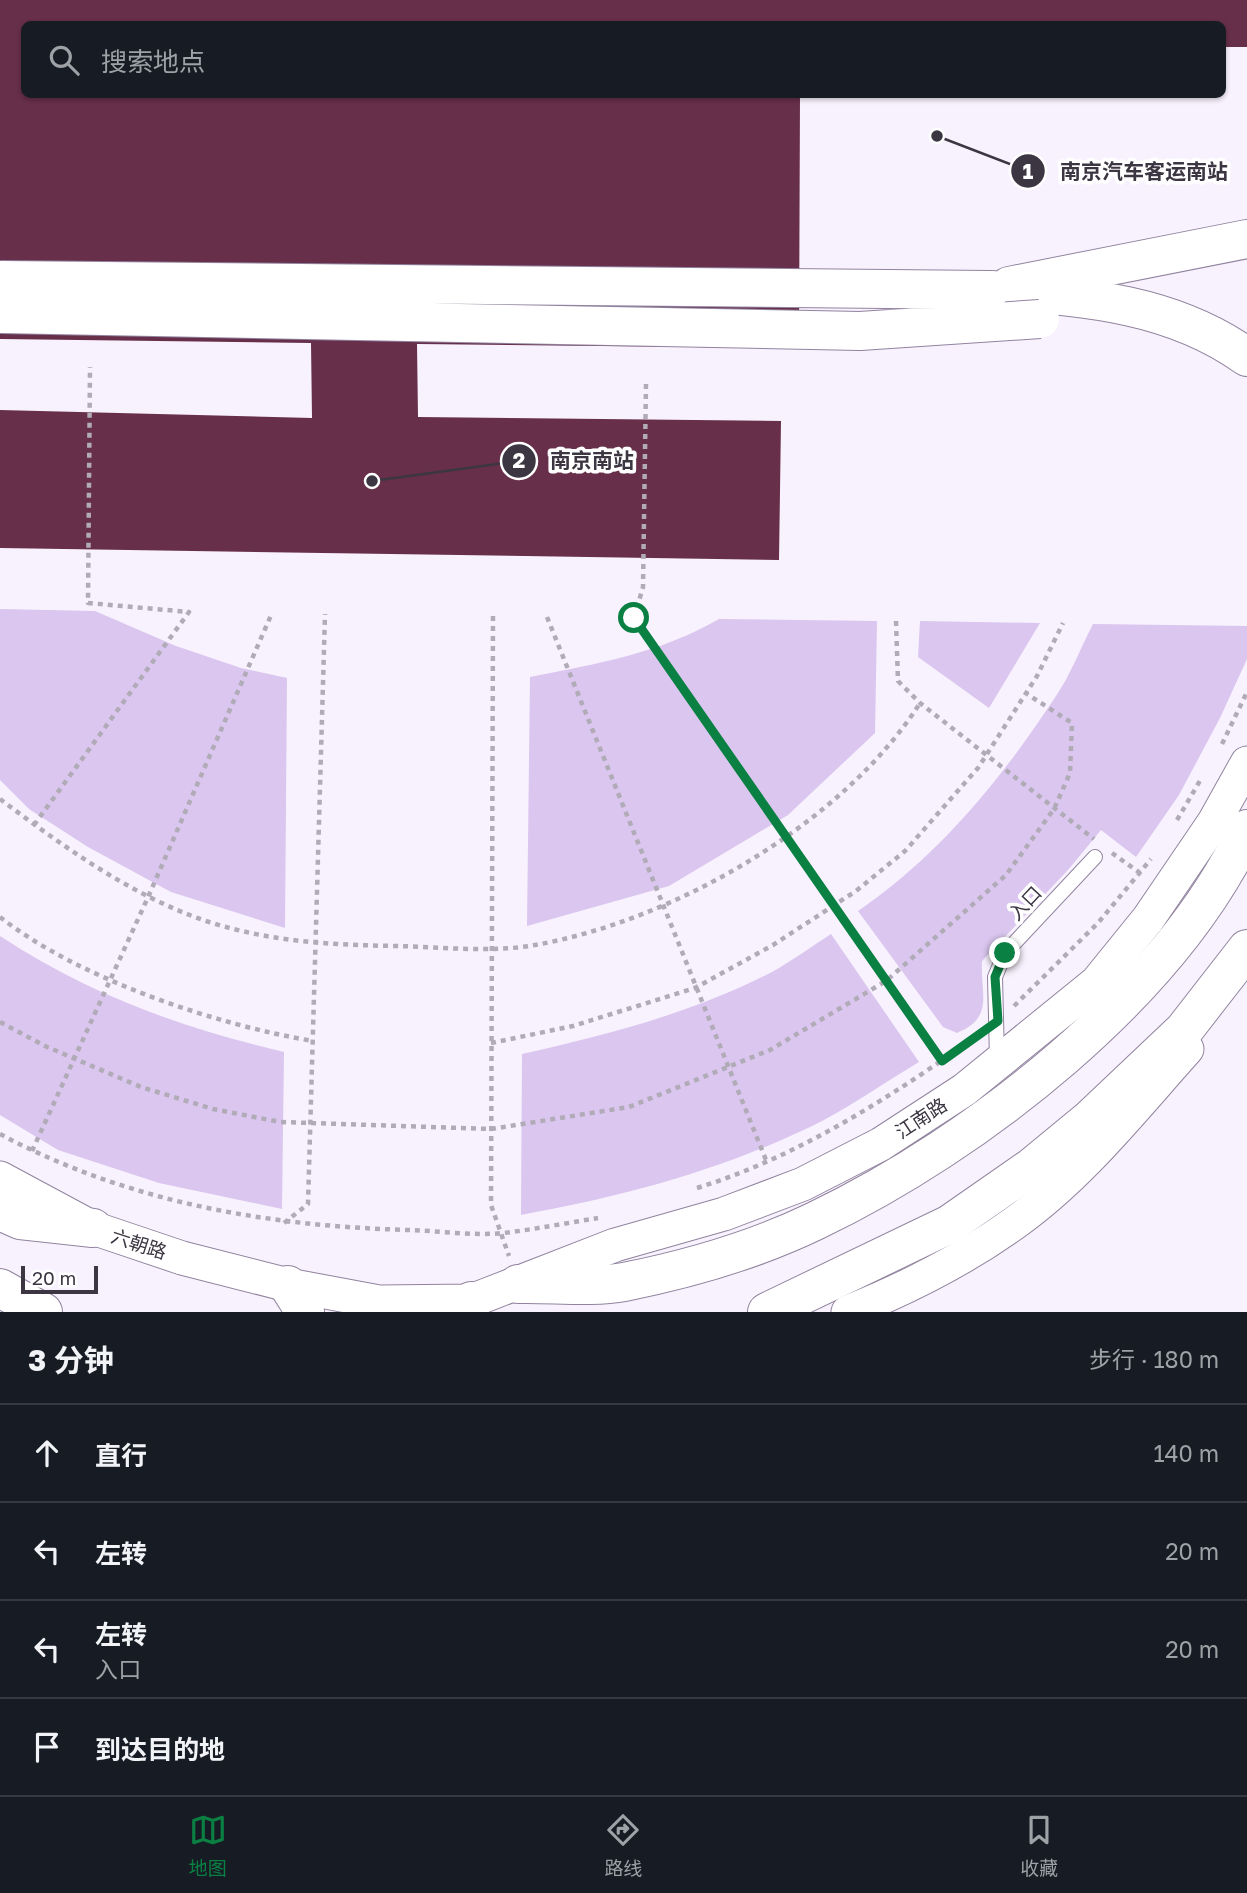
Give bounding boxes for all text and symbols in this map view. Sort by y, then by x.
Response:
search box [21,21,1226,98]
icon: search [45,41,83,79]
text: 搜索地点 [101,46,205,77]
callout: 南京汽车客运南站 [1011,150,1242,192]
text: 1 [1023,158,1034,184]
text: 南京汽车客运南站 [1060,158,1228,184]
callout: 南京南站 [501,440,648,482]
text: 2 [513,447,526,473]
text: 南京南站 [550,447,634,473]
route start [618,602,649,633]
street label: 入口 [1003,881,1046,924]
route end [989,937,1020,968]
street label: 江南路 [891,1092,951,1143]
street label: 六朝路 [108,1224,170,1263]
scale bar [21,1263,98,1295]
text: 20 m [32,1266,76,1289]
text: 3 分钟 [28,1342,114,1378]
text: 步行 · 180 m [1089,1345,1219,1373]
icon: ahead [28,1434,66,1472]
text: 140 m [1153,1439,1219,1467]
text: 直行 [95,1440,147,1471]
icon: left [28,1532,66,1570]
text: 20 m [1165,1537,1219,1565]
text: 左转 [95,1538,147,1569]
text: 左转 [95,1619,147,1650]
icon: left [28,1630,66,1668]
text: 20 m [1165,1635,1219,1663]
text: 入口 [95,1655,141,1683]
icon: arrive [28,1728,66,1766]
text: 到达目的地 [95,1734,225,1765]
tab: 地图 [189,1811,227,1880]
tab: 路线 [604,1811,642,1880]
tab: 收藏 [1020,1811,1058,1880]

